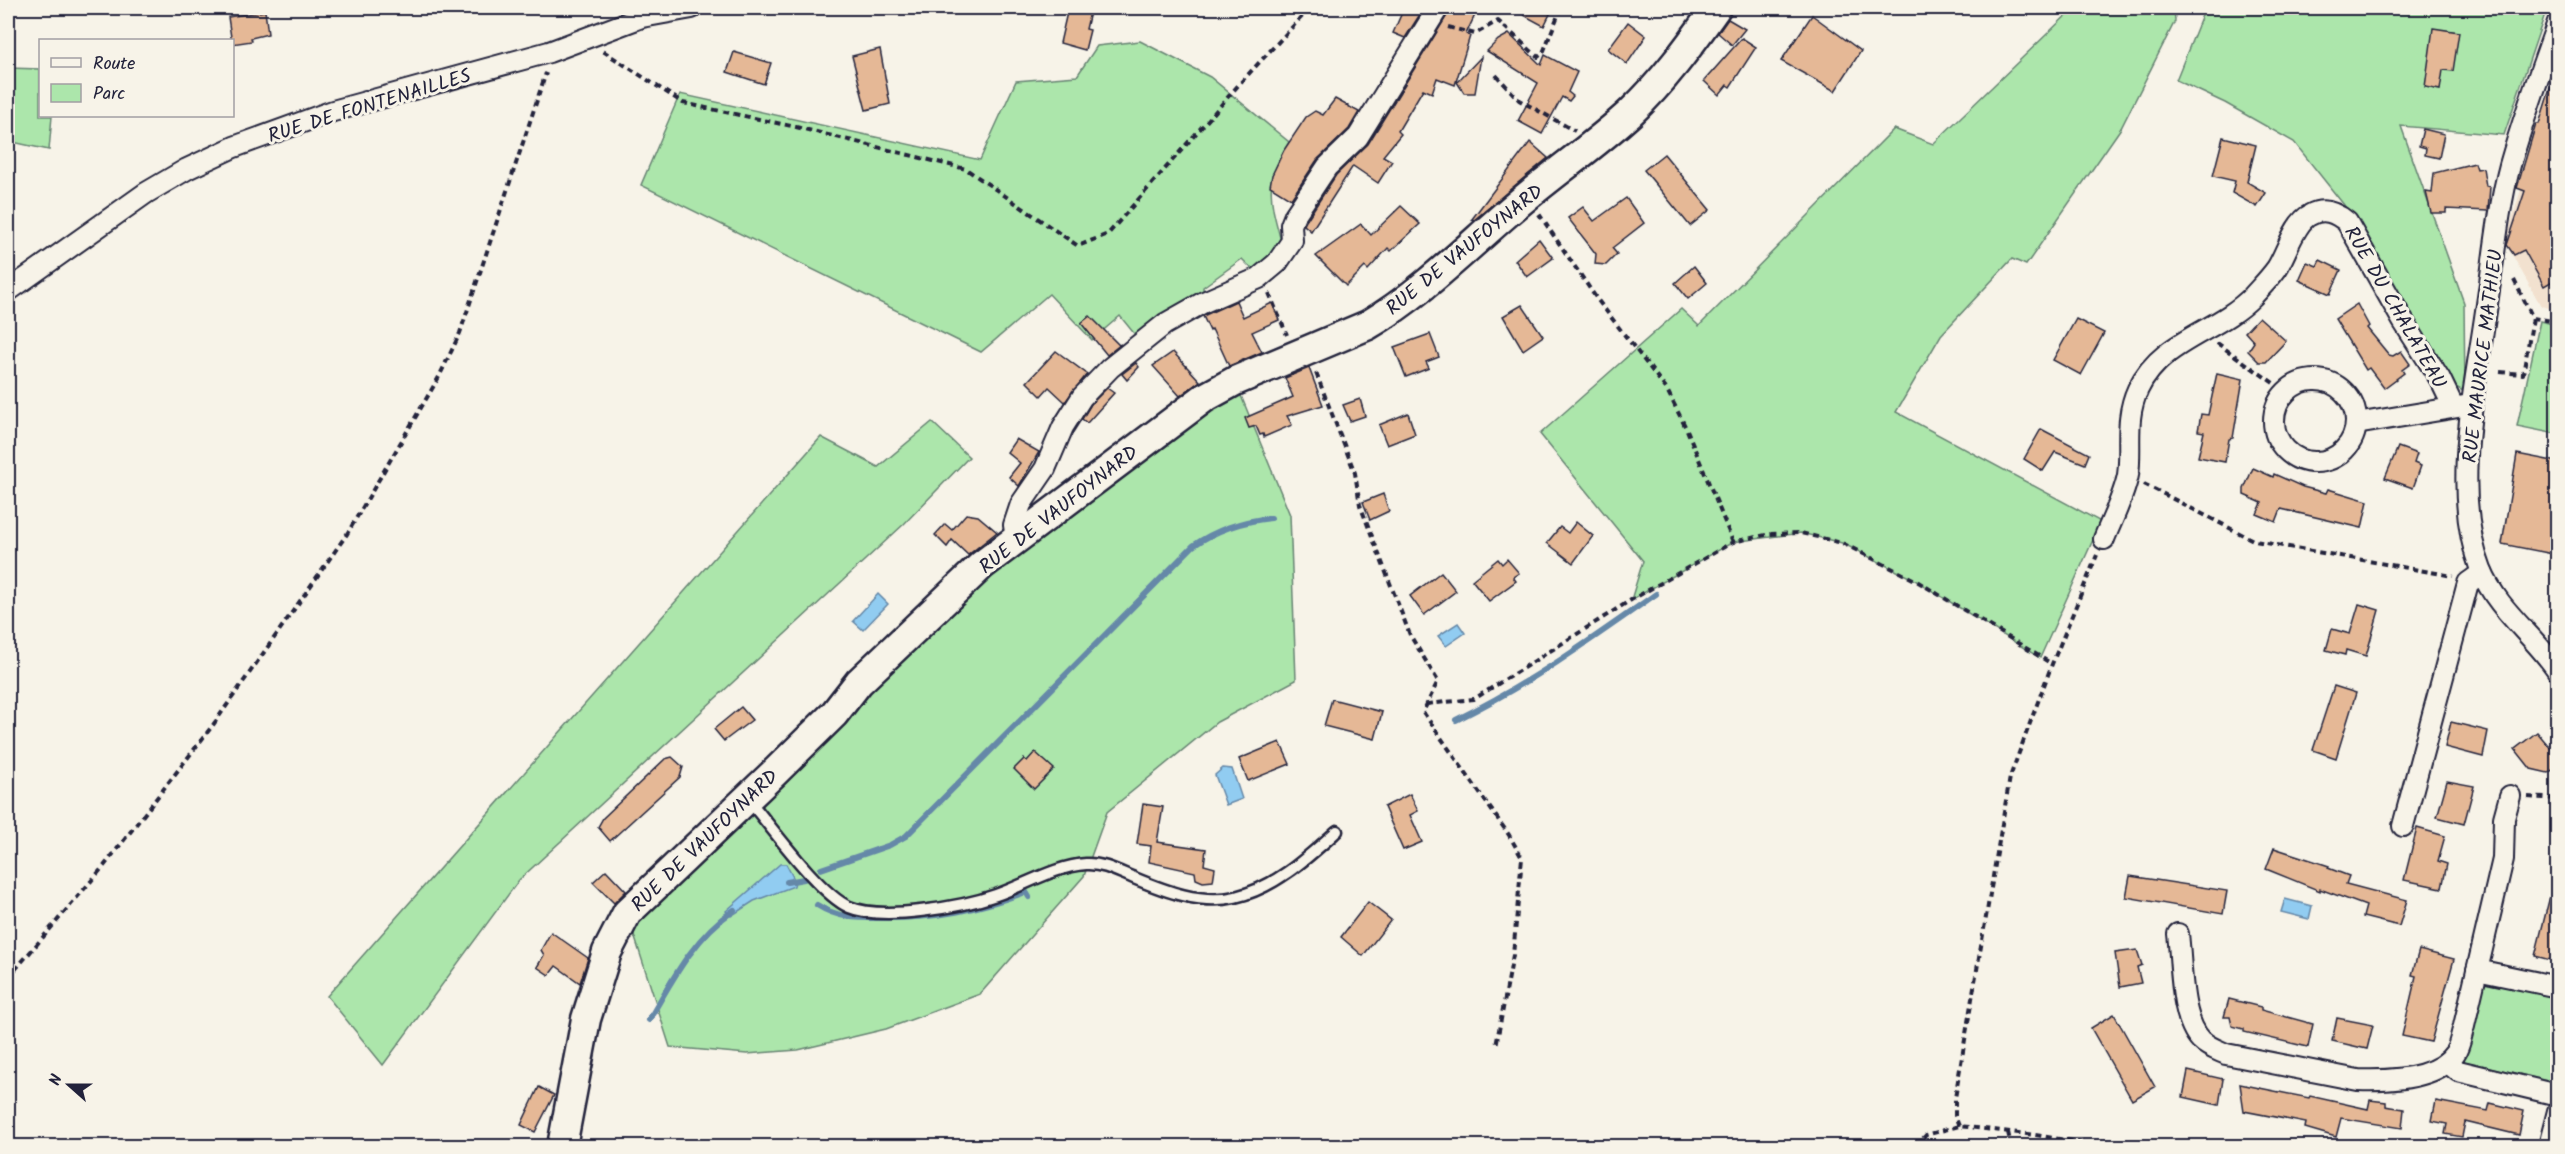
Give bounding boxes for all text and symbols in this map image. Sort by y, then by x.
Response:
legend [39,39,234,117]
text: Route [93,50,135,79]
street label: RUE DE FONTENAILLES [264,61,475,153]
text: Parc [93,80,125,109]
street label: RUE DE VAUFOYNARD [1379,177,1551,324]
street label: RUE DU CHALATEAU [2335,221,2454,395]
street label: RUE MAURICE MATHIEU [2455,248,2513,465]
street label: RUE DE VAUFOYNARD [972,438,1146,583]
street label: RUE DE VAUFOYNARD [624,762,787,921]
north arrow [39,1055,99,1115]
text: N [43,1071,70,1089]

